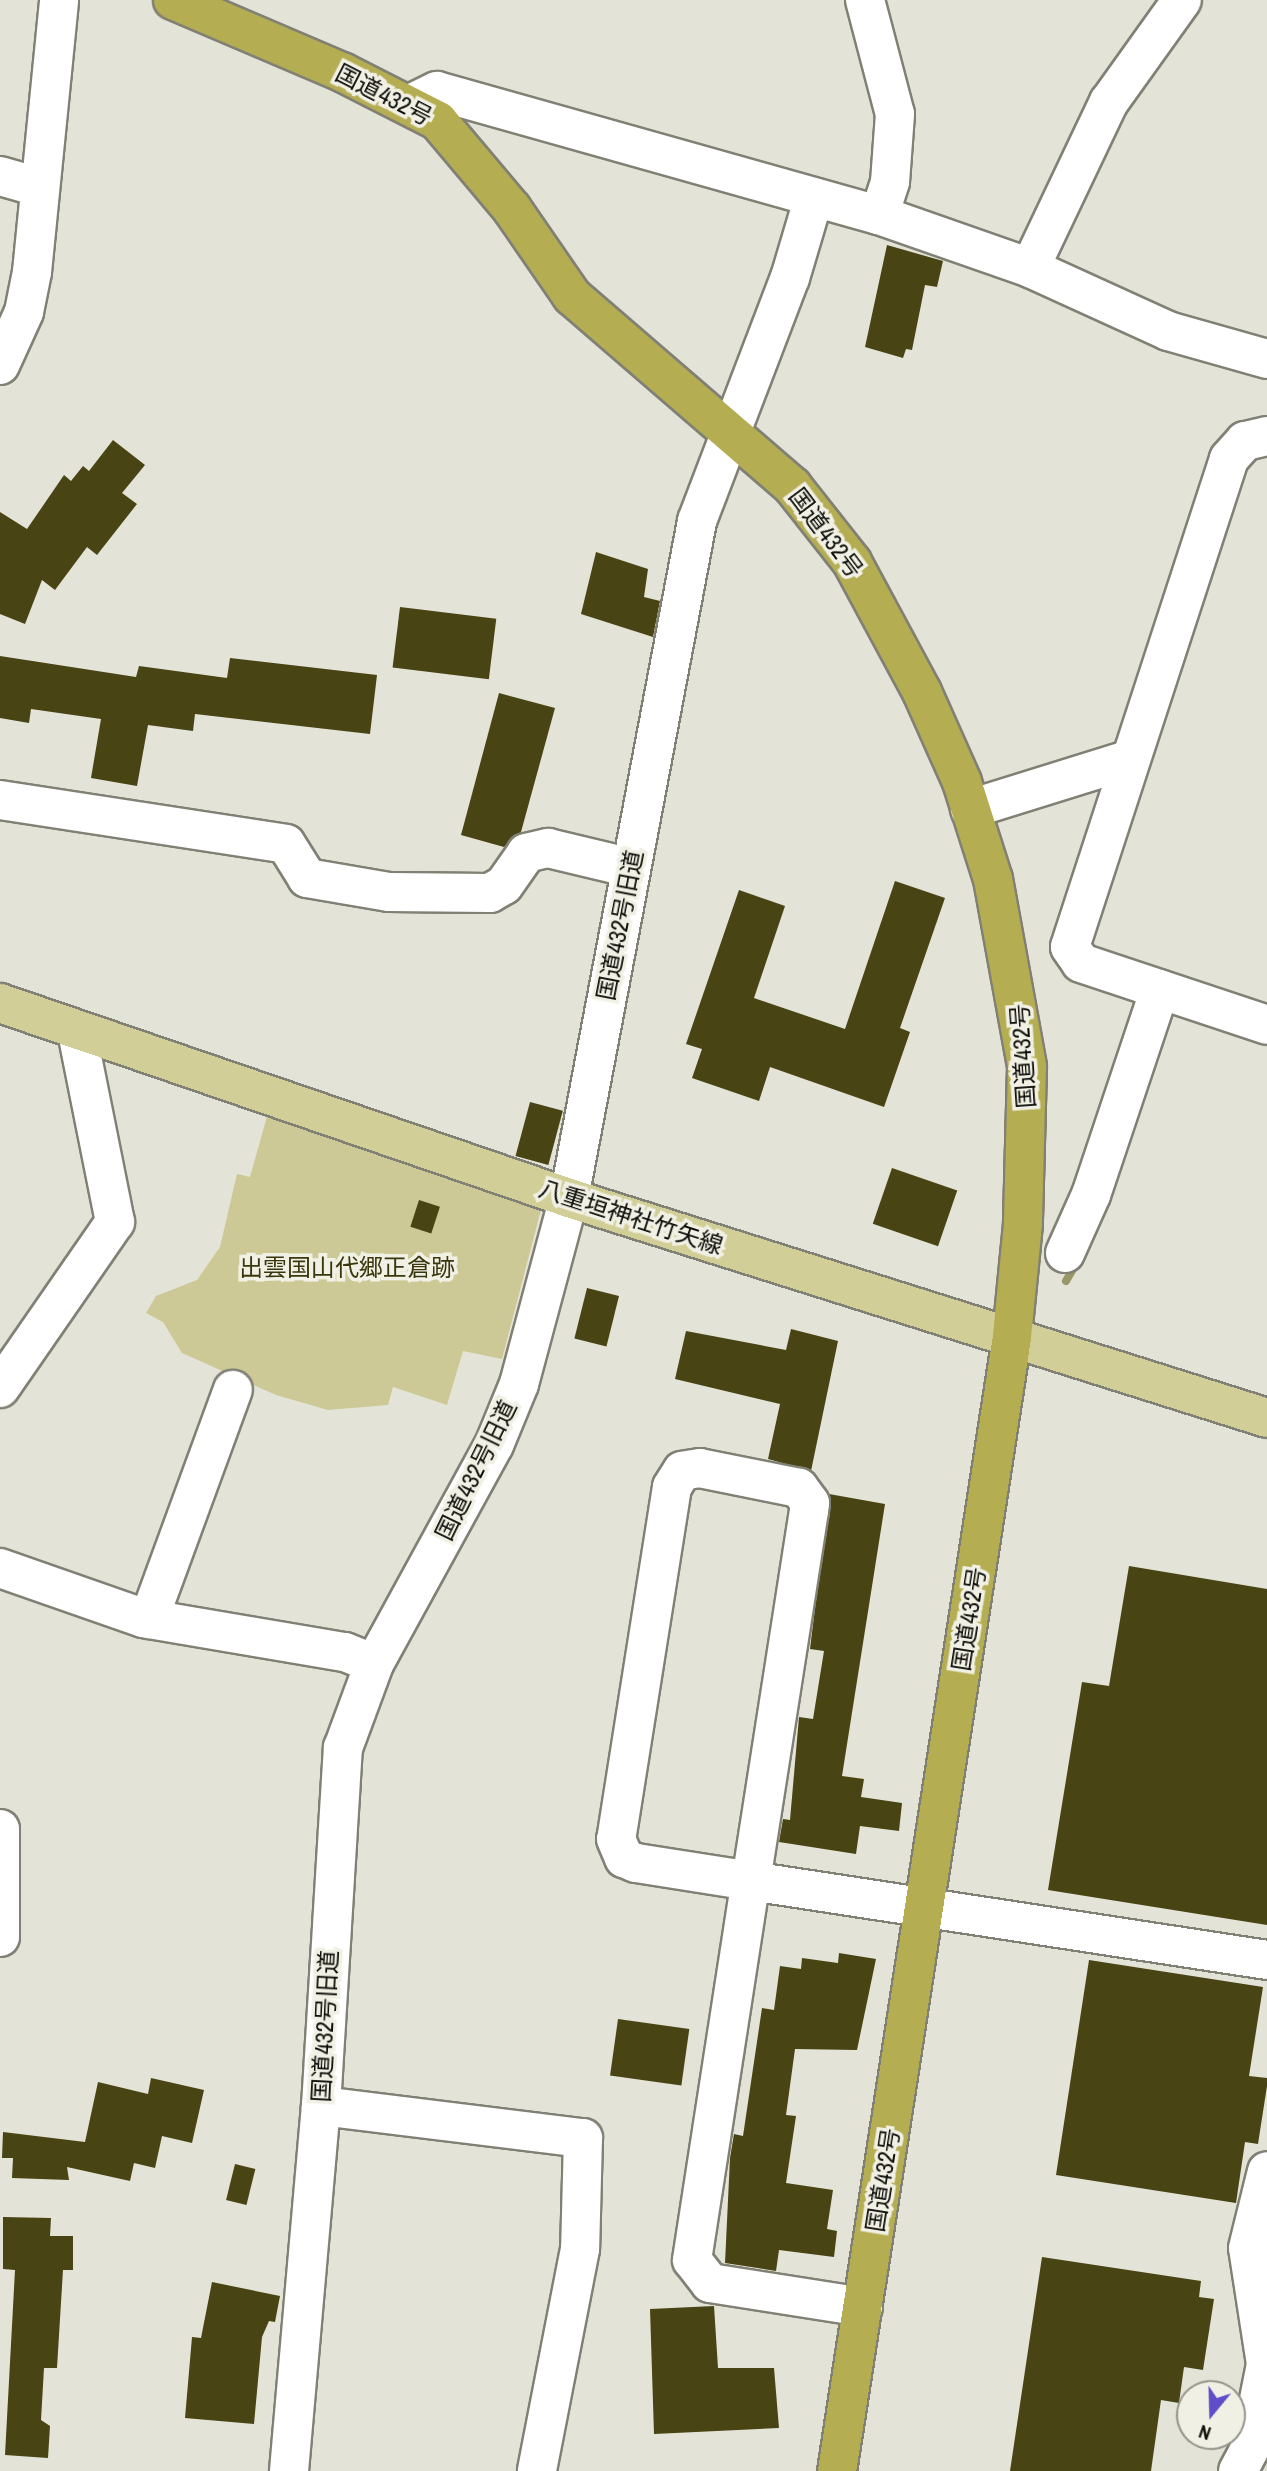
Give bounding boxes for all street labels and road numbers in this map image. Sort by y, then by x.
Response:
street label: 国道432号 [331,58,437,132]
street label: 国道432号 [783,482,869,584]
street label: 国道432号旧道 [591,847,649,1003]
street label: 国道432号 [1005,1003,1041,1109]
street label: 八重垣神社竹矢線 [535,1174,727,1260]
street label: 国道432号旧道 [430,1395,522,1545]
street label: 国道432号 [947,1565,991,1673]
street label: 国道432号旧道 [307,1949,343,2103]
street label: 国道432号 [861,2126,905,2234]

